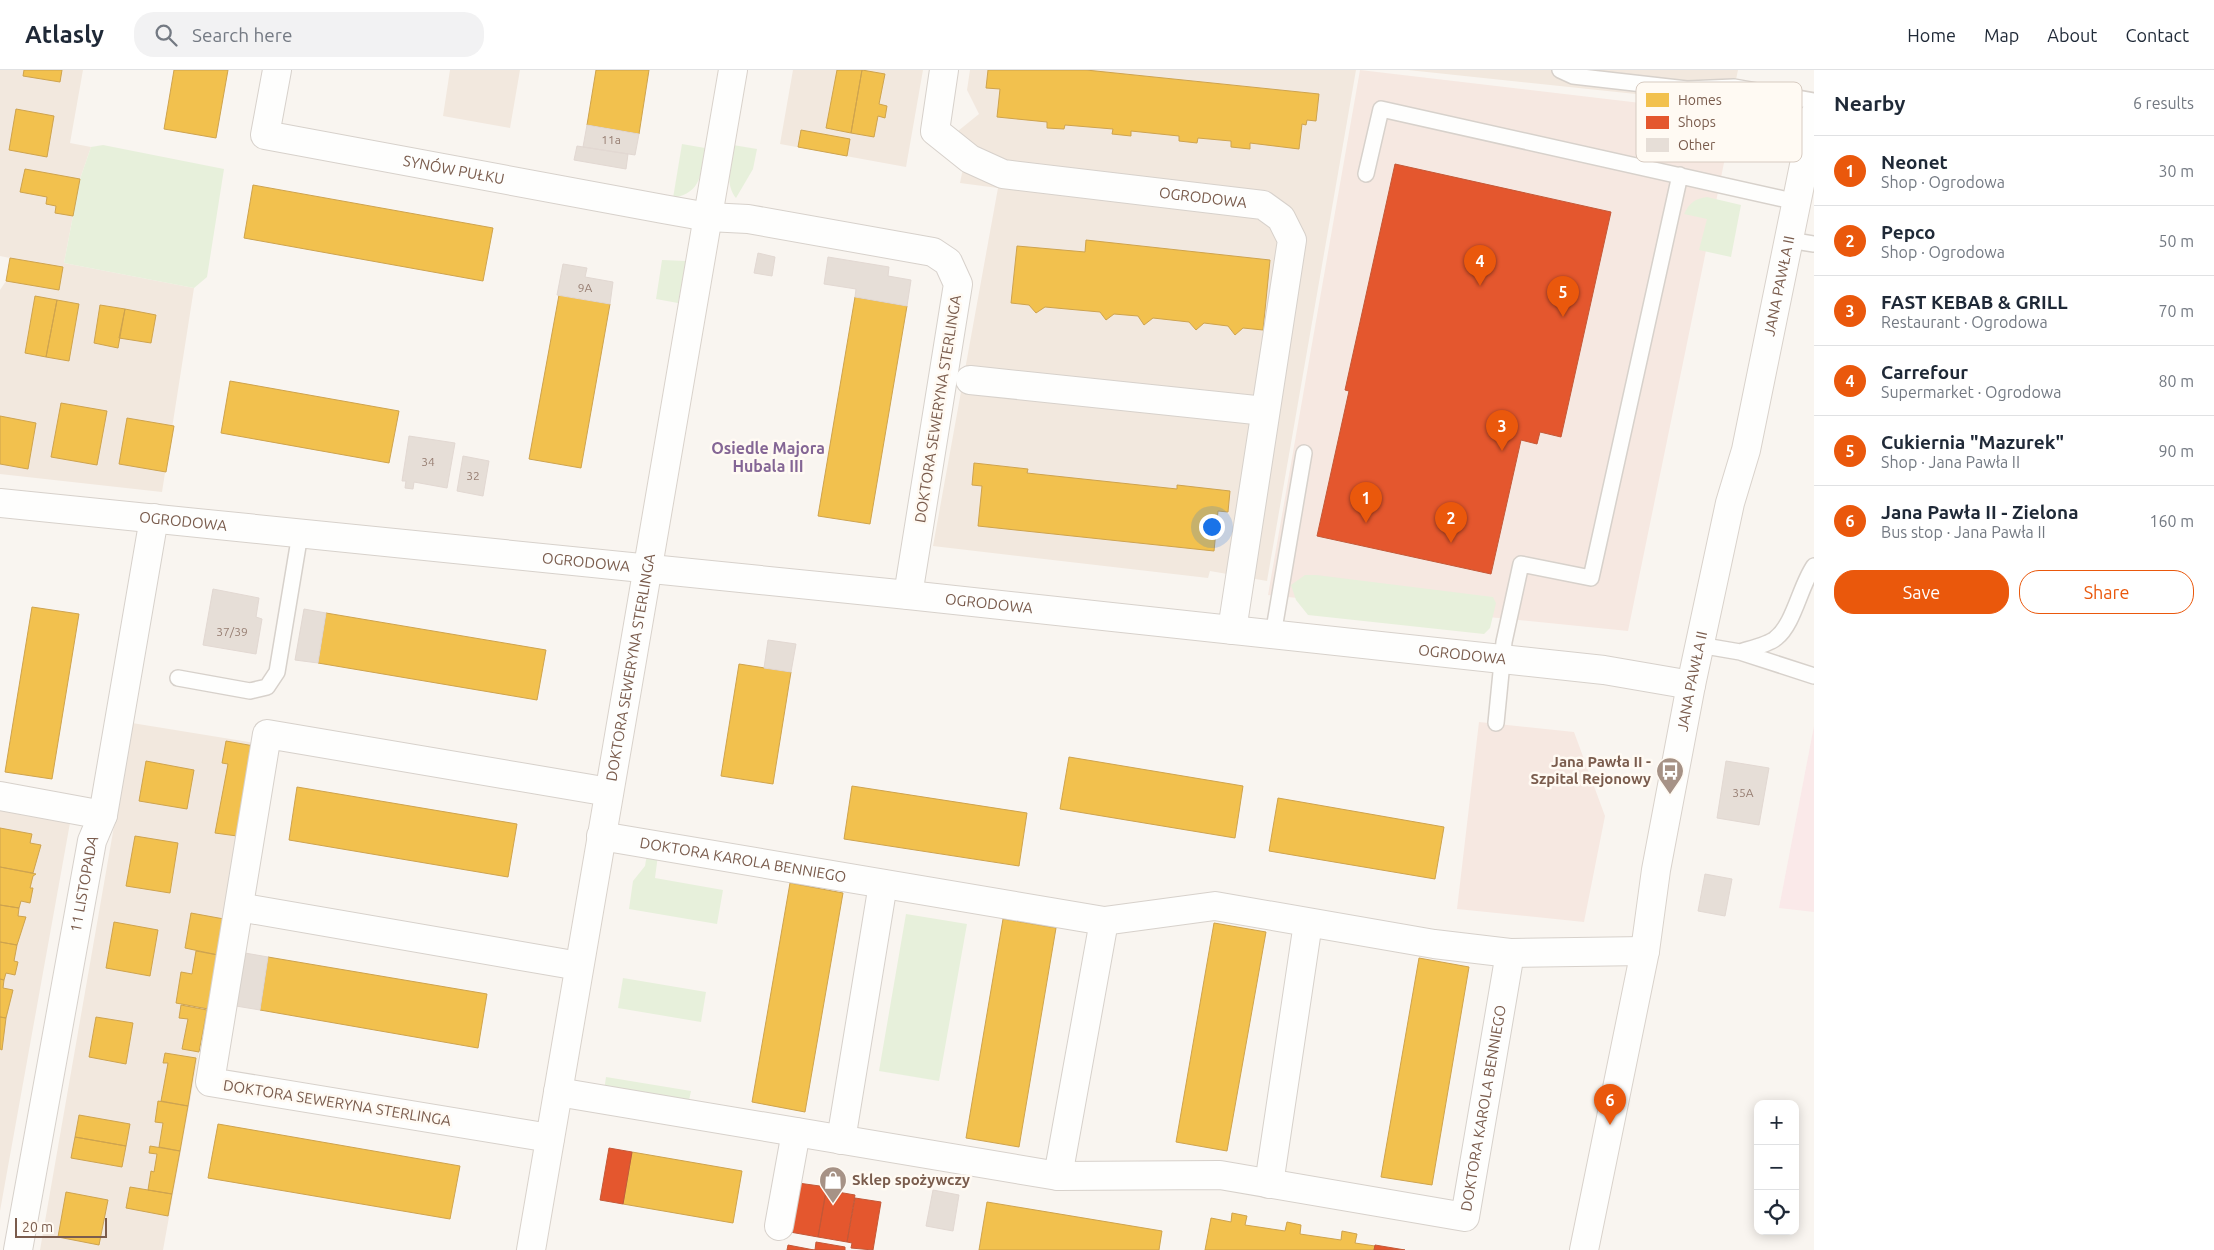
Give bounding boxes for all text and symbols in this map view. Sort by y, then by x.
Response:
search box [134,12,484,57]
text: Atlasly [25,21,104,48]
icon: search [152,21,180,49]
text: Search here [192,24,292,46]
text: Home [1907,25,1956,45]
text: Map [1984,25,2019,45]
text: About [2047,25,2097,45]
text: Contact [2125,25,2189,45]
legend [1636,82,1802,162]
text: Nearby [1834,91,1905,115]
text: Homes [1678,92,1722,108]
text: 6 results [2133,94,2194,112]
text: Shops [1678,114,1716,130]
house number: 11a [601,133,621,146]
text: Other [1678,137,1716,153]
text: Neonet [1881,151,1948,173]
street label: SYNÓW PUŁKU [402,152,506,187]
text: 1 [1845,162,1855,180]
text: 30 m [2158,162,2194,180]
text: Shop · Ogrodowa [1881,173,2005,191]
street label: OGRODOWA [1158,184,1248,211]
text: Pepco [1881,221,1935,243]
text: 2 [1845,232,1855,250]
text: 50 m [2158,232,2194,250]
street label: JANA PAWŁA II [1760,234,1797,338]
text: Shop · Ogrodowa [1881,243,2005,261]
pin: 4 [1464,245,1496,286]
pin: 5 [1547,276,1579,317]
house number: 9A [578,281,592,294]
text: FAST KEBAB & GRILL [1881,291,2068,313]
street label: DOKTORA SEWERYNA STERLINGA [911,294,964,524]
text: 3 [1845,302,1855,320]
text: 70 m [2158,302,2194,320]
text: Restaurant · Ogrodowa [1881,313,2048,331]
text: Carrefour [1881,361,1968,383]
text: 4 [1845,372,1855,390]
text: 80 m [2158,372,2194,390]
text: Supermarket · Ogrodowa [1881,383,2061,401]
pin: 3 [1486,410,1518,451]
text: Cukiernia "Mazurek" [1881,431,2064,453]
district label: Osiedle Majora Hubala III [711,439,825,475]
text: 5 [1845,442,1855,460]
text: 90 m [2158,442,2194,460]
text: Shop · Jana Pawła II [1881,453,2020,471]
house number: 34 [421,455,435,468]
house number: 32 [466,469,480,482]
pin: 1 [1350,482,1382,523]
text: Jana Pawła II - Zielona [1881,501,2078,523]
pin: 2 [1435,502,1467,543]
street label: OGRODOWA [138,508,228,534]
text: 6 [1845,512,1855,530]
text: 160 m [2149,512,2194,530]
your location [1199,514,1225,540]
text: Bus stop · Jana Pawła II [1881,523,2046,541]
street label: OGRODOWA [541,549,631,575]
street label: DOKTORA SEWERYNA STERLINGA [602,552,658,783]
button: Save [1834,570,2009,614]
button: Share [2019,570,2194,614]
street label: OGRODOWA [944,590,1034,616]
house number: 37/39 [216,625,248,638]
street label: JANA PAWŁA II [1673,629,1710,733]
street label: OGRODOWA [1417,641,1507,667]
place label: Jana Pawła II - Szpital Rejonowy [1530,753,1651,787]
bus stop icon: Jana Pawła II - Szpital Rejonowy [1655,756,1685,795]
house number: 35A [1732,786,1754,799]
street label: 11 LISTOPADA [67,832,102,933]
street label: DOKTORA KAROLA BENNIEGO [639,834,848,885]
street label: DOKTORA KAROLA BENNIEGO [1457,1004,1509,1213]
street label: DOKTORA SEWERYNA STERLINGA [222,1076,452,1129]
pin: 6 [1594,1084,1626,1125]
map controls [1754,1100,1799,1235]
button: + [1754,1100,1799,1145]
button: − [1754,1145,1799,1190]
shop icon: Sklep spożywczy [818,1165,848,1204]
place label: Sklep spożywczy [852,1171,970,1188]
button: locate [1754,1190,1799,1235]
scale bar [15,1215,108,1238]
text: 20 m [22,1219,53,1235]

